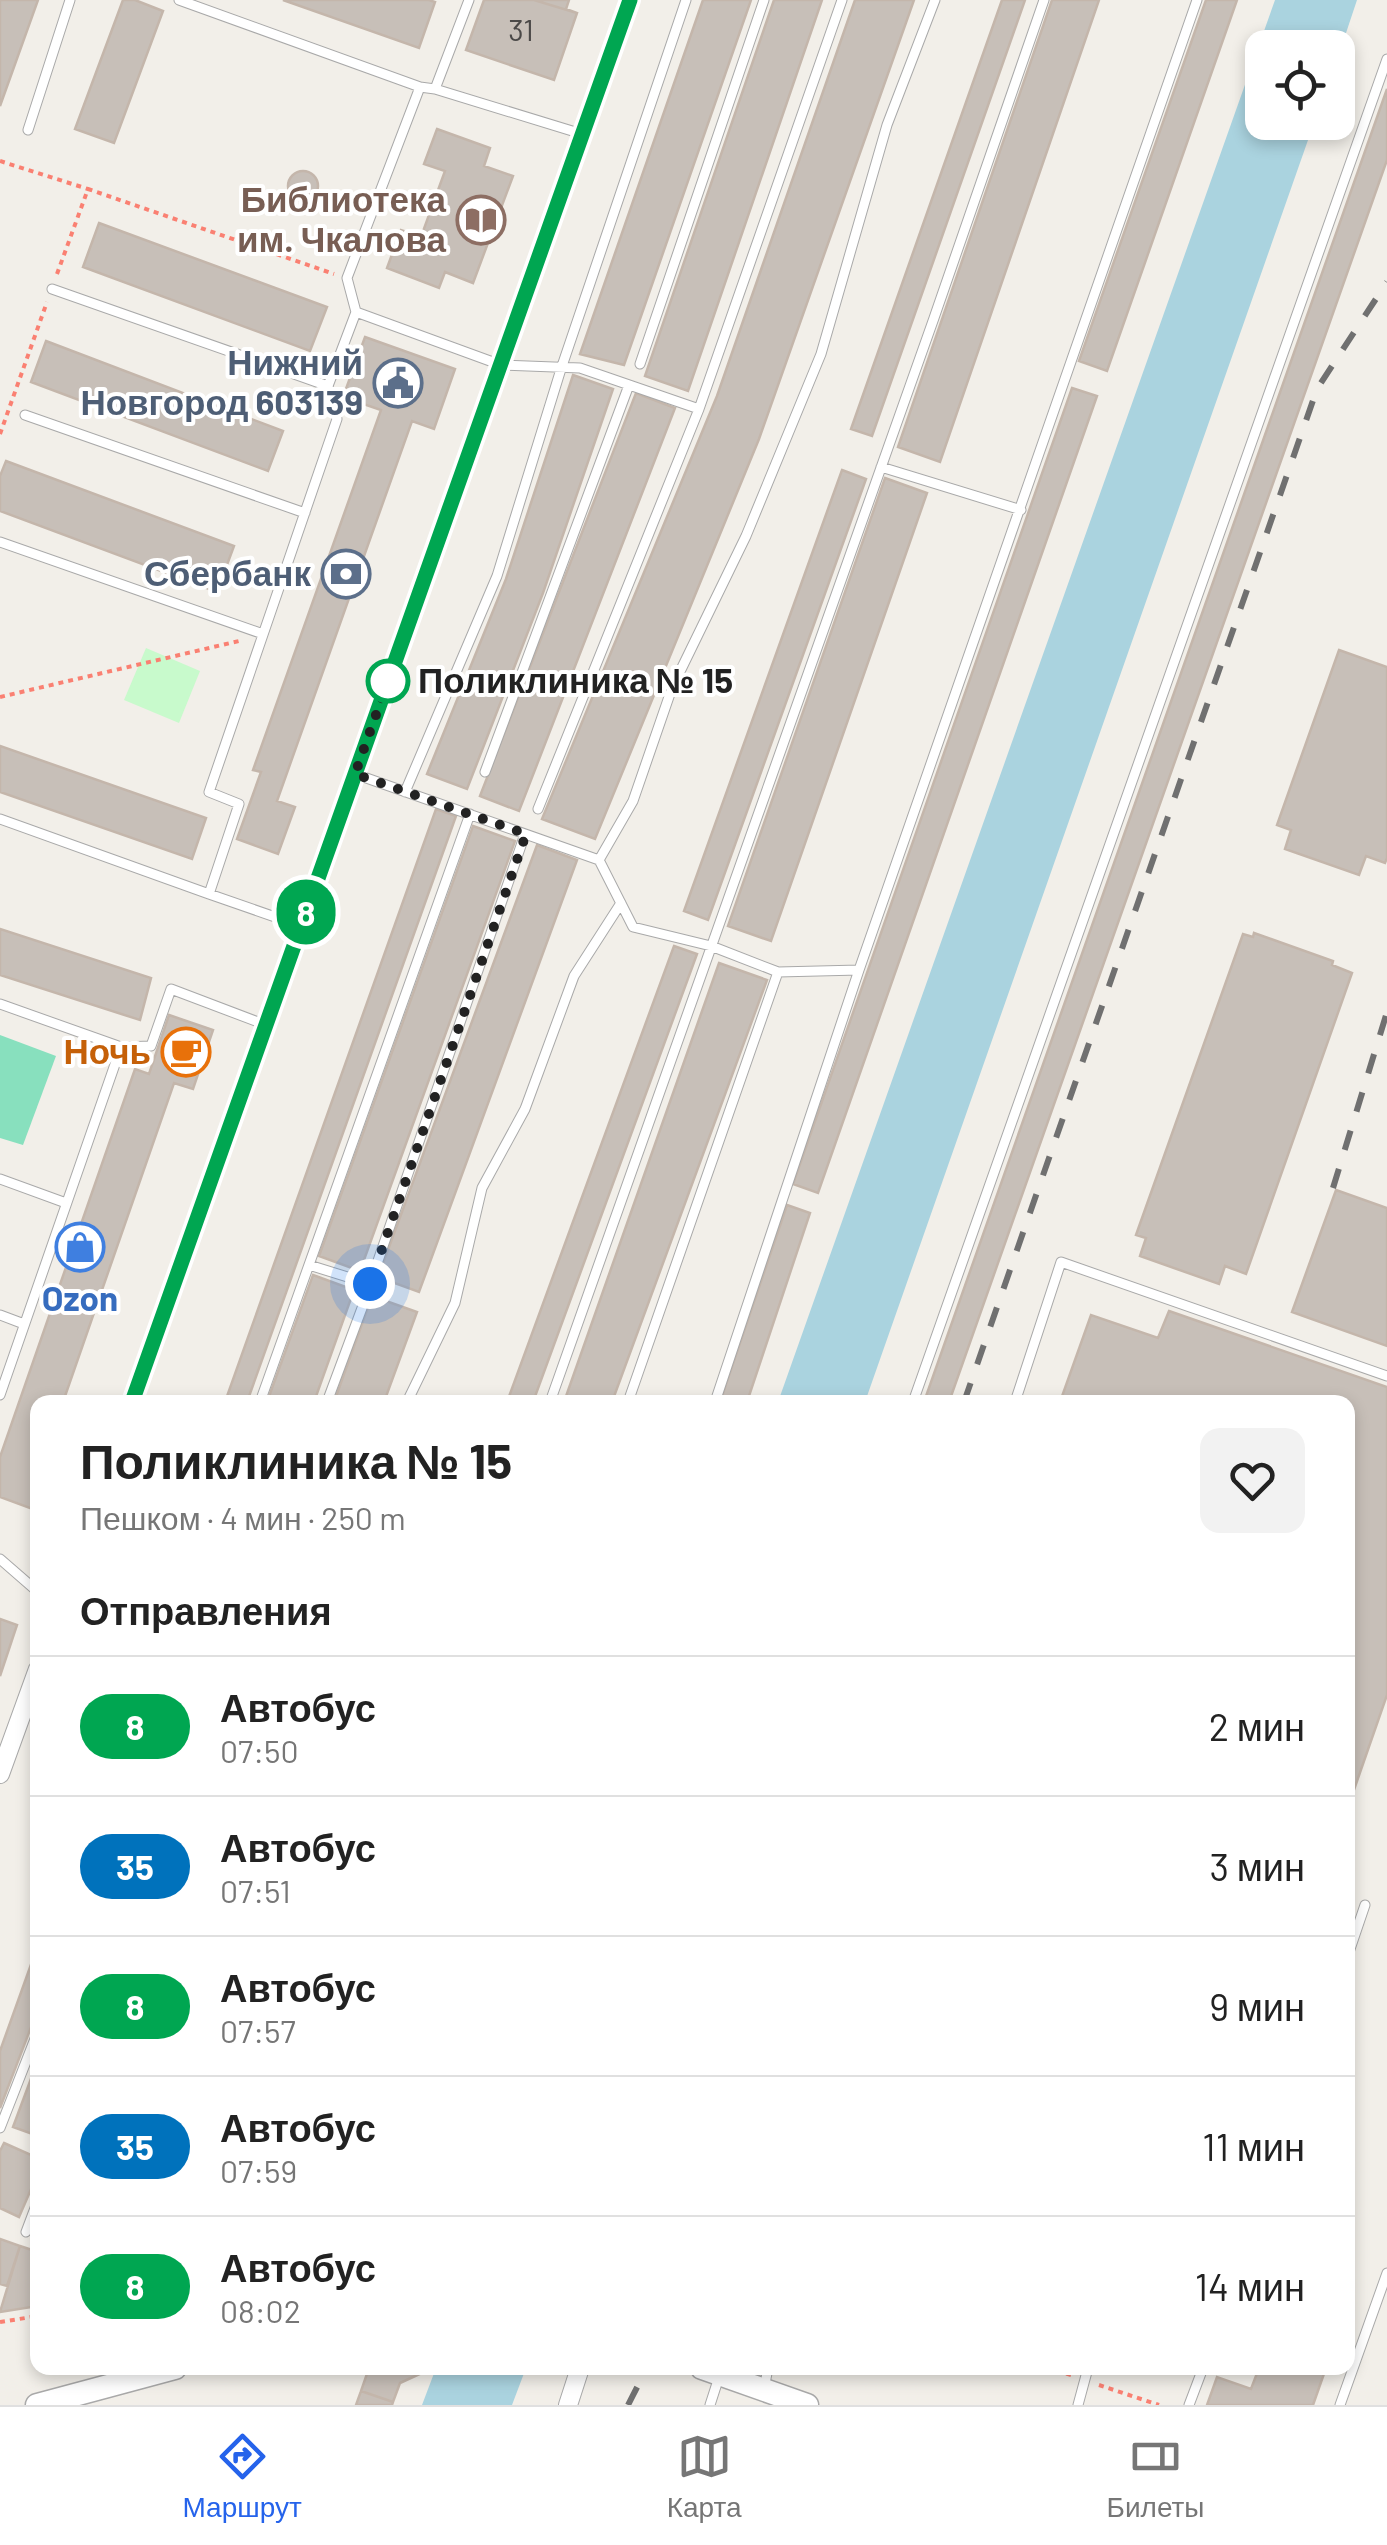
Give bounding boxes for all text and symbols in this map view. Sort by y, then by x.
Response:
house number: 31 [508,11,534,47]
map controls [1245,30,1355,140]
button: locate [1245,30,1355,140]
place label: Библиотека им. Чкалова [237,177,447,259]
library icon: Библиотека им. Чкалова [455,194,507,246]
place label: Нижний Новгород 603139 [80,340,363,422]
public building icon: Нижний Новгород 603139 [372,357,424,409]
bank icon: Сбербанк [320,548,372,600]
place label: Сбербанк [144,551,311,593]
place label: Поликлиника № 15 [418,658,733,700]
marker: Поликлиника № 15 [367,660,409,702]
line badge: 8 [274,880,338,944]
text: 8 [297,891,315,933]
cafe icon: Ночь [160,1026,212,1078]
place label: Ночь [63,1029,151,1071]
shop icon: Ozon [54,1221,106,1273]
your location [345,1259,395,1309]
place label: Ozon [42,1276,118,1318]
button: heart [1200,1428,1305,1533]
text: Поликлиника № 15 [80,1431,512,1489]
text: Пешком · 4 мин · 250 m [80,1498,406,1536]
text: Отправления [80,1587,332,1633]
text: Автобус [220,1684,376,1730]
text: 2 мин [1209,1703,1305,1749]
text: 8 [126,1705,144,1747]
text: 07:50 [220,1731,299,1769]
text: Автобус [220,1824,376,1870]
text: 3 мин [1209,1843,1305,1889]
text: 35 [116,1845,154,1887]
text: 07:51 [220,1871,291,1909]
text: Автобус [220,1964,376,2010]
text: 9 мин [1209,1983,1305,2029]
text: 8 [126,1985,144,2027]
text: 07:57 [220,2011,296,2049]
text: Автобус [220,2104,376,2150]
text: 11 мин [1202,2123,1305,2169]
text: 35 [116,2125,154,2167]
text: 07:59 [220,2151,297,2189]
text: Автобус [220,2244,376,2290]
text: 14 мин [1195,2263,1305,2309]
text: 8 [126,2265,144,2307]
text: 08:02 [220,2291,301,2329]
tab: Маршрут [182,2429,302,2524]
tab: Карта [667,2429,742,2524]
tab: Билеты [1107,2429,1205,2524]

